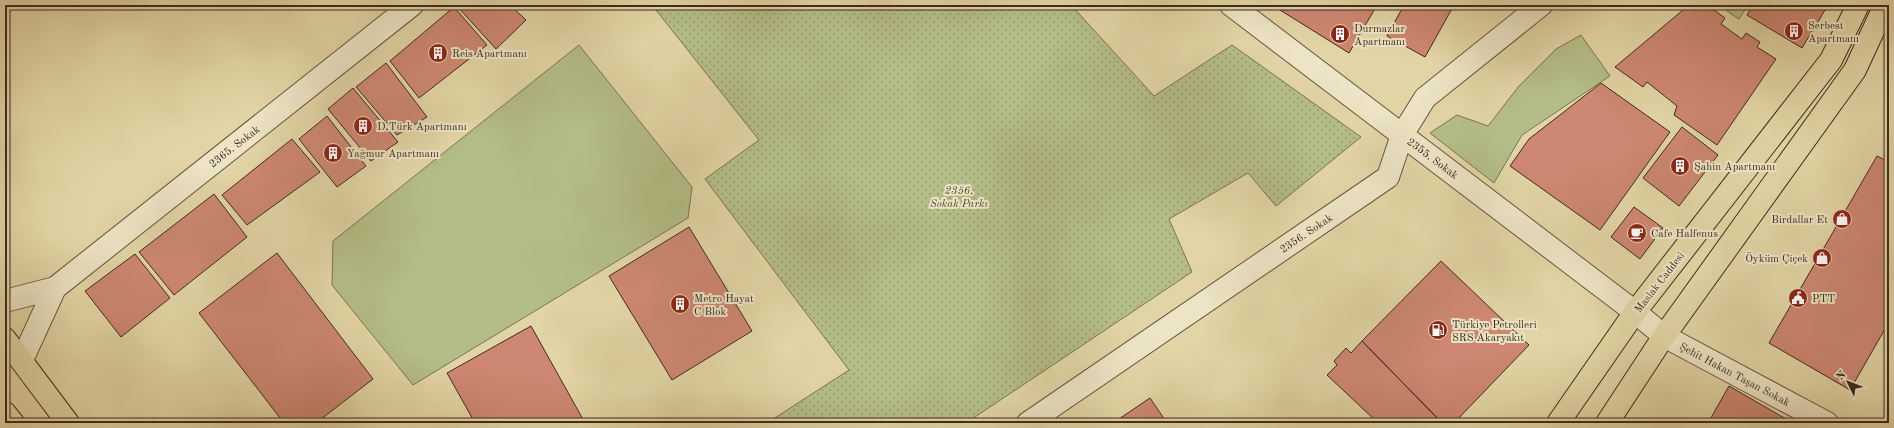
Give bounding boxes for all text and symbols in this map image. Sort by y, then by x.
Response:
building icon: Serbest Apartmanı [1783,20,1805,42]
place label: Serbest Apartmanı [1808,21,1859,45]
building icon: Durmazlar Apartmanı [1329,23,1351,45]
place label: Durmazlar Apartmanı [1354,24,1405,48]
building icon: Reis Apartmanı [427,42,449,64]
place label: Reis Apartmanı [452,49,527,60]
building icon: D.Türk Apartmanı [352,115,374,137]
place label: D.Türk Apartmanı [377,122,467,133]
street label: 2365. Sokak [208,124,262,170]
street label: 2355. Sokak [1404,136,1460,182]
building icon: Yağmur Apartmanı [322,142,344,164]
place label: Yağmur Apartmanı [347,149,439,160]
building icon: Şahin Apartmanı [1669,155,1691,177]
place label: Şahin Apartmanı [1694,162,1775,173]
park label: 2356. Sokak Parkı [930,186,988,210]
shop icon: Birdallar Et [1831,208,1853,230]
street label: 2356. Sokak [1279,213,1335,256]
place label: Birdallar Et [1771,215,1828,226]
cafe icon: Cafe Halfenus [1626,222,1648,244]
place label: Cafe Halfenus [1651,229,1718,240]
shop icon: Öyküm Çiçek [1811,247,1833,269]
street label: Maslak Caddesi [1633,250,1687,315]
place label: Öyküm Çiçek [1745,252,1808,265]
public building icon: PTT [1787,287,1809,309]
building icon: Metro Hayat C Blok [669,293,691,315]
place label: Metro Hayat C Blok [694,294,754,318]
place label: PTT [1812,294,1835,305]
fuel station icon: Türkiye Petrolleri SRS Akaryakıt [1427,319,1449,341]
place label: Türkiye Petrolleri SRS Akaryakıt [1452,320,1537,344]
street label: Şehit Hakan Taşan Sokak [1677,342,1791,409]
north arrow [1828,362,1868,402]
text: N [1835,369,1849,383]

